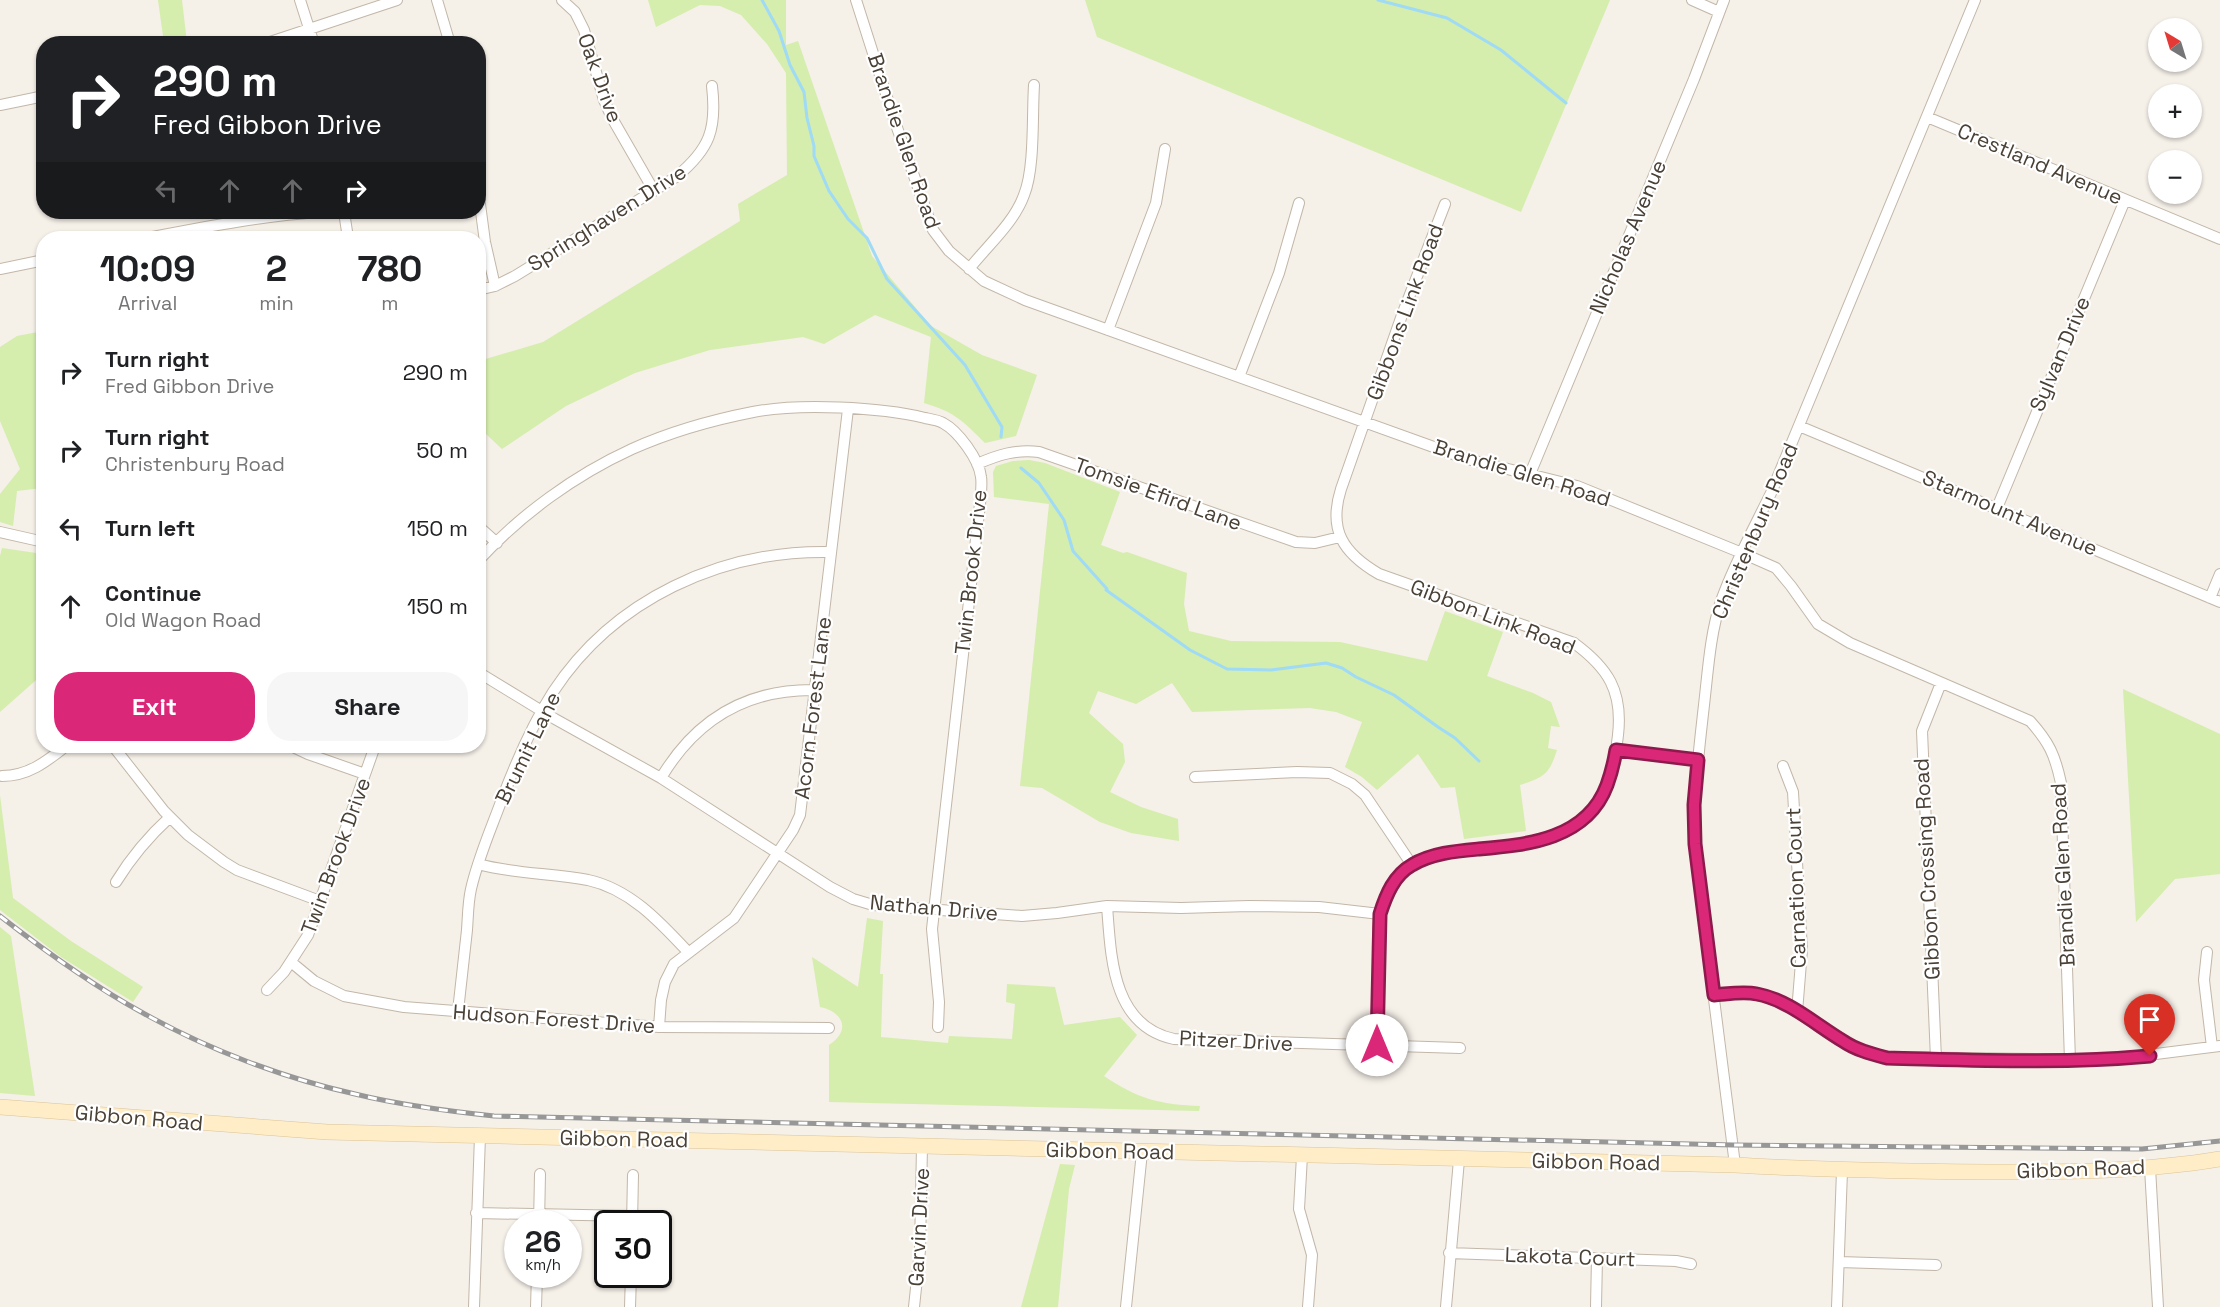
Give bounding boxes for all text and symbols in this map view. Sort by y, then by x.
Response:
north arrow [2148,18,2202,72]
map controls [2148,18,2202,204]
street label: Oak Drive [572,29,629,126]
street label: Brandie Glen Road [862,49,947,232]
text: 290 m [153,55,278,108]
icon: right [54,60,132,138]
button: + [2148,84,2202,138]
text: Fred Gibbon Drive [153,107,382,142]
street label: Crestland Avenue [1954,117,2127,211]
button: − [2148,150,2202,204]
street label: Nicholas Avenue [1583,156,1672,318]
street label: Springhaven Drive [522,158,691,277]
icon: left [150,174,183,207]
icon: ahead [213,174,246,207]
icon: ahead [276,174,309,207]
icon: right [339,174,372,207]
street label: Gibbons Link Road [1360,220,1449,404]
text: 10:09 [100,246,196,292]
text: 2 [266,246,287,292]
text: 780 [357,246,422,292]
text: Arrival [118,290,177,316]
text: min [259,290,294,316]
text: m [381,290,398,316]
street label: Sylvan Drive [2023,292,2096,415]
text: Turn right [105,345,210,373]
icon: right [54,356,87,389]
text: 290 m [403,358,468,386]
text: Fred Gibbon Drive [105,373,274,399]
text: Turn right [105,423,210,451]
street label: Brandie Glen Road [1430,433,1614,512]
icon: right [54,434,87,467]
text: 50 m [416,436,468,464]
street label: Christenbury Road [1705,439,1804,623]
text: Christenbury Road [105,451,285,477]
street label: Tomsie Efird Lane [1071,451,1246,536]
street label: Starmount Avenue [1918,463,2102,562]
street label: Twin Brook Drive [948,488,993,656]
icon: left [54,512,87,545]
text: Turn left [105,514,195,542]
text: 150 m [407,514,468,542]
street label: Gibbon Link Road [1407,573,1580,660]
text: Continue [105,579,201,607]
icon: ahead [54,590,87,623]
text: 150 m [407,592,468,620]
text: Old Wagon Road [105,607,261,633]
street label: Acorn Forest Lane [788,615,837,801]
button: Exit [54,672,255,741]
button: Share [267,672,468,741]
street label: Brumit Lane [489,687,566,808]
street label: Gibbon Crossing Road [1907,758,1946,981]
street label: Twin Brook Drive [295,774,376,938]
street label: Brandie Glen Road [2044,782,2081,968]
street label: Carnation Court [1779,807,1812,969]
street label: Nathan Drive [869,888,999,927]
pin [2124,994,2175,1056]
street label: Hudson Forest Drive [452,998,656,1039]
icon: arrive [2133,1003,2166,1036]
position arrow [1345,1013,1409,1077]
street label: Pitzer Drive [1178,1024,1294,1057]
street label: Gibbon Road [74,1098,204,1137]
street label: Gibbon Road [559,1124,689,1153]
street label: Gibbon Road [1045,1136,1175,1165]
street label: Gibbon Road [1531,1147,1661,1176]
street label: Gibbon Road [2016,1153,2146,1184]
street label: Garvin Drive [902,1167,935,1287]
speed limit sign: 30 [594,1210,672,1288]
text: 26 [525,1222,561,1261]
street label: Lakota Court [1504,1241,1636,1272]
text: km/h [525,1255,561,1274]

